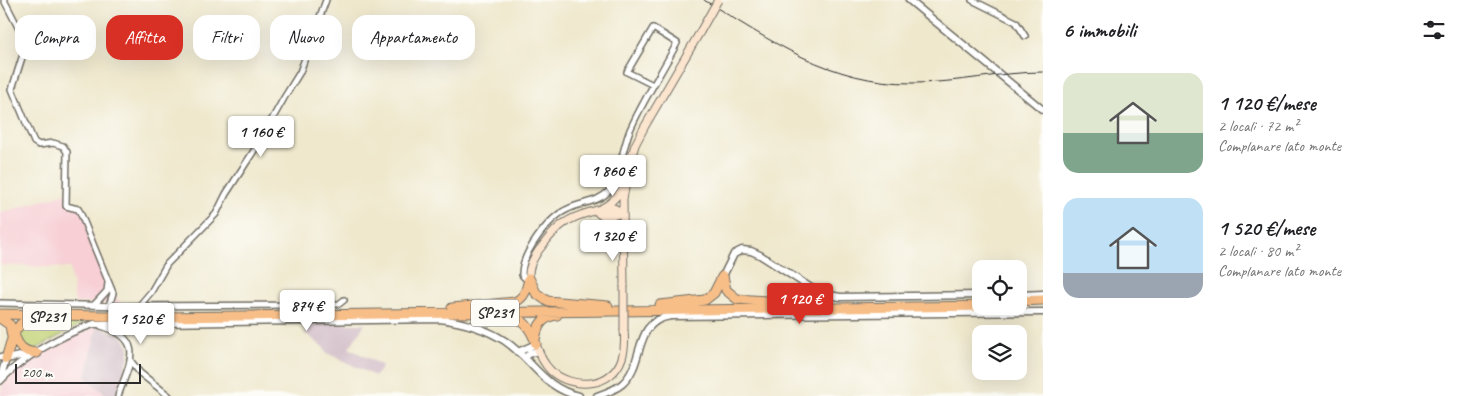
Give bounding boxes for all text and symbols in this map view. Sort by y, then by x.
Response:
chip: Compra [15,15,96,60]
chip: Affitta [106,15,183,60]
chip: Filtri [193,15,260,60]
chip: Nuovo [270,15,342,60]
chip: Appartamento [352,15,475,60]
icon: filters [1420,16,1448,44]
text: 6 immobili [1063,17,1136,43]
text: 1 120 €/mese [1218,90,1316,116]
icon: home [1103,93,1163,153]
pin: 1 160 € [215,116,307,158]
text: 2 locali · 72 m² [1218,116,1298,136]
text: 1 160 € [239,122,283,142]
text: Complanare lato monte [1218,136,1341,156]
pin: 1 860 € [567,154,659,197]
text: 1 860 € [591,161,635,181]
text: 1 520 €/mese [1218,215,1315,241]
icon: home [1103,218,1163,278]
pin: 1 320 € [567,220,659,262]
text: 1 320 € [591,226,635,246]
text: 2 locali · 80 m² [1218,241,1298,261]
map controls [972,260,1027,380]
button: locate [972,260,1027,315]
text: Complanare lato monte [1218,261,1341,281]
pin: 1 120 € [754,282,846,325]
text: 1 120 € [778,289,822,309]
pin: 874 € [272,290,342,332]
text: 874 € [291,296,323,316]
road number: SP231 [471,300,519,326]
pin: 1 520 € [95,302,187,345]
road number: SP231 [23,304,71,330]
text: 1 520 € [119,309,163,329]
button: layers [972,325,1027,380]
scale bar [15,361,141,384]
text: 200 m [22,364,52,381]

